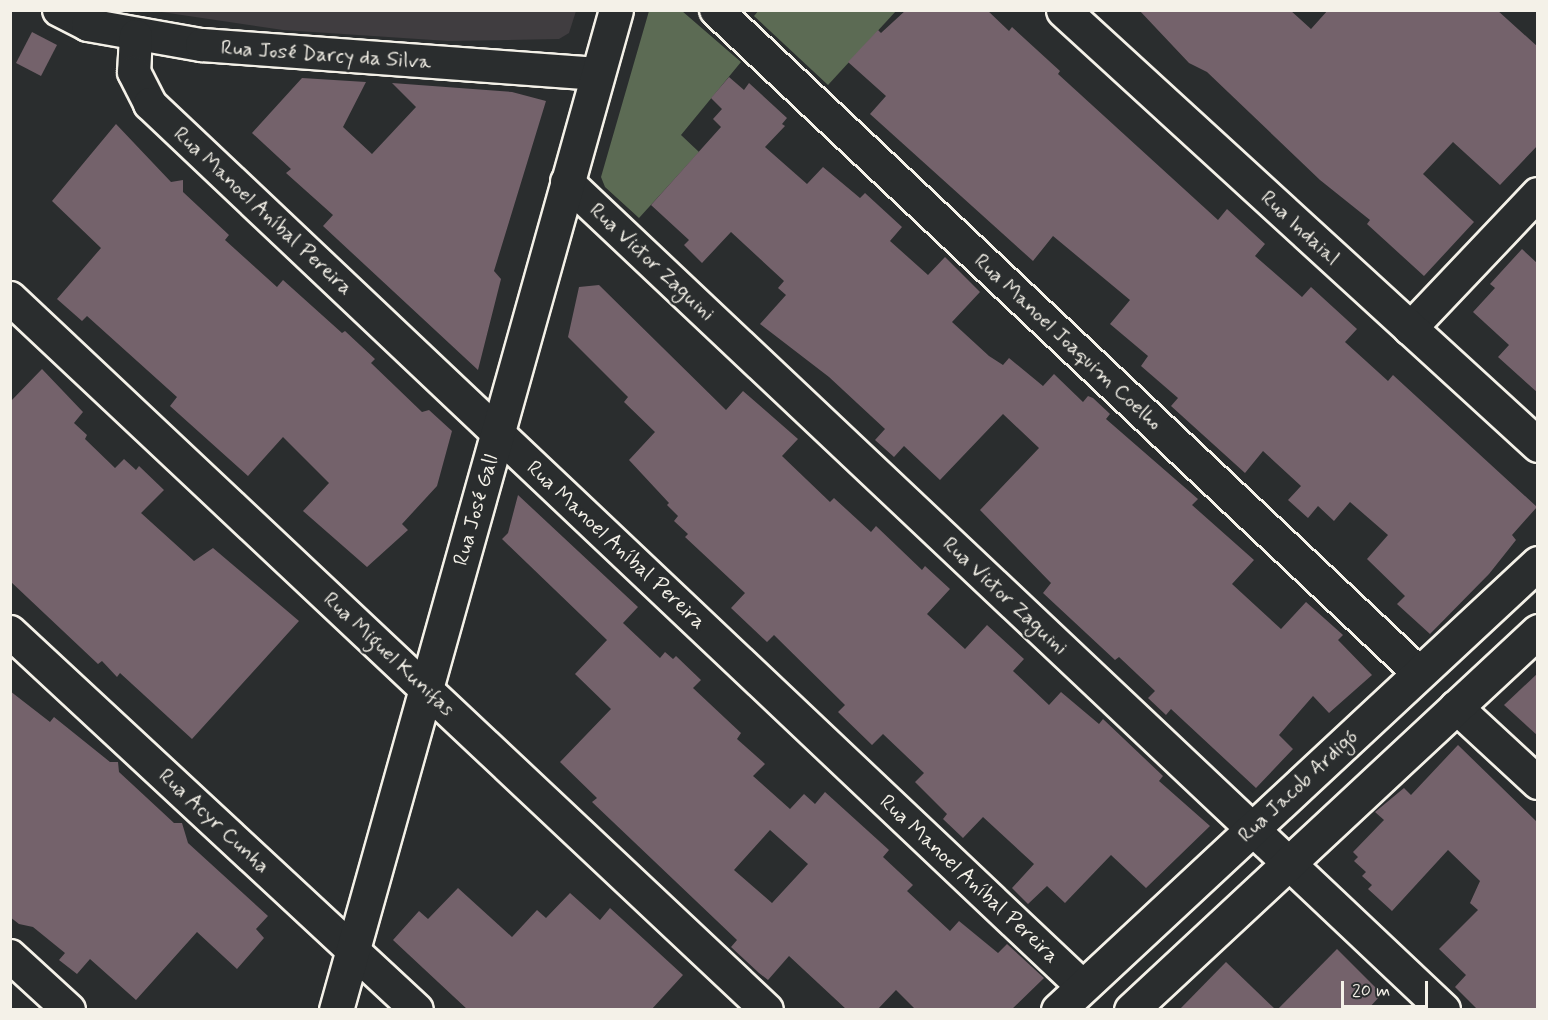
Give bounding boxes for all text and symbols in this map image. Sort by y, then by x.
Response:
street label: Rua José Darcy da Silva [222,35,430,75]
street label: Rua Manoel Aníbal Pereira [170,123,356,299]
street label: Rua Indaial [1254,184,1346,272]
street label: Rua Victor Zaguini [583,196,721,328]
street label: Rua Manoel Joaquim Coelho [968,247,1168,437]
street label: Rua José Gall [448,451,504,569]
street label: Rua Manoel Aníbal Pereira [523,457,709,633]
street label: Rua Victor Zaguini [936,530,1074,662]
street label: Rua Miguel Kunifas [319,587,459,721]
street label: Rua Jacob Ardigó [1234,725,1362,847]
street label: Rua Acyr Cunha [153,763,275,879]
street label: Rua Manoel Aníbal Pereira [876,791,1062,967]
scale bar [1344,969,1431,1007]
text: 20 m [1352,979,1390,1003]

